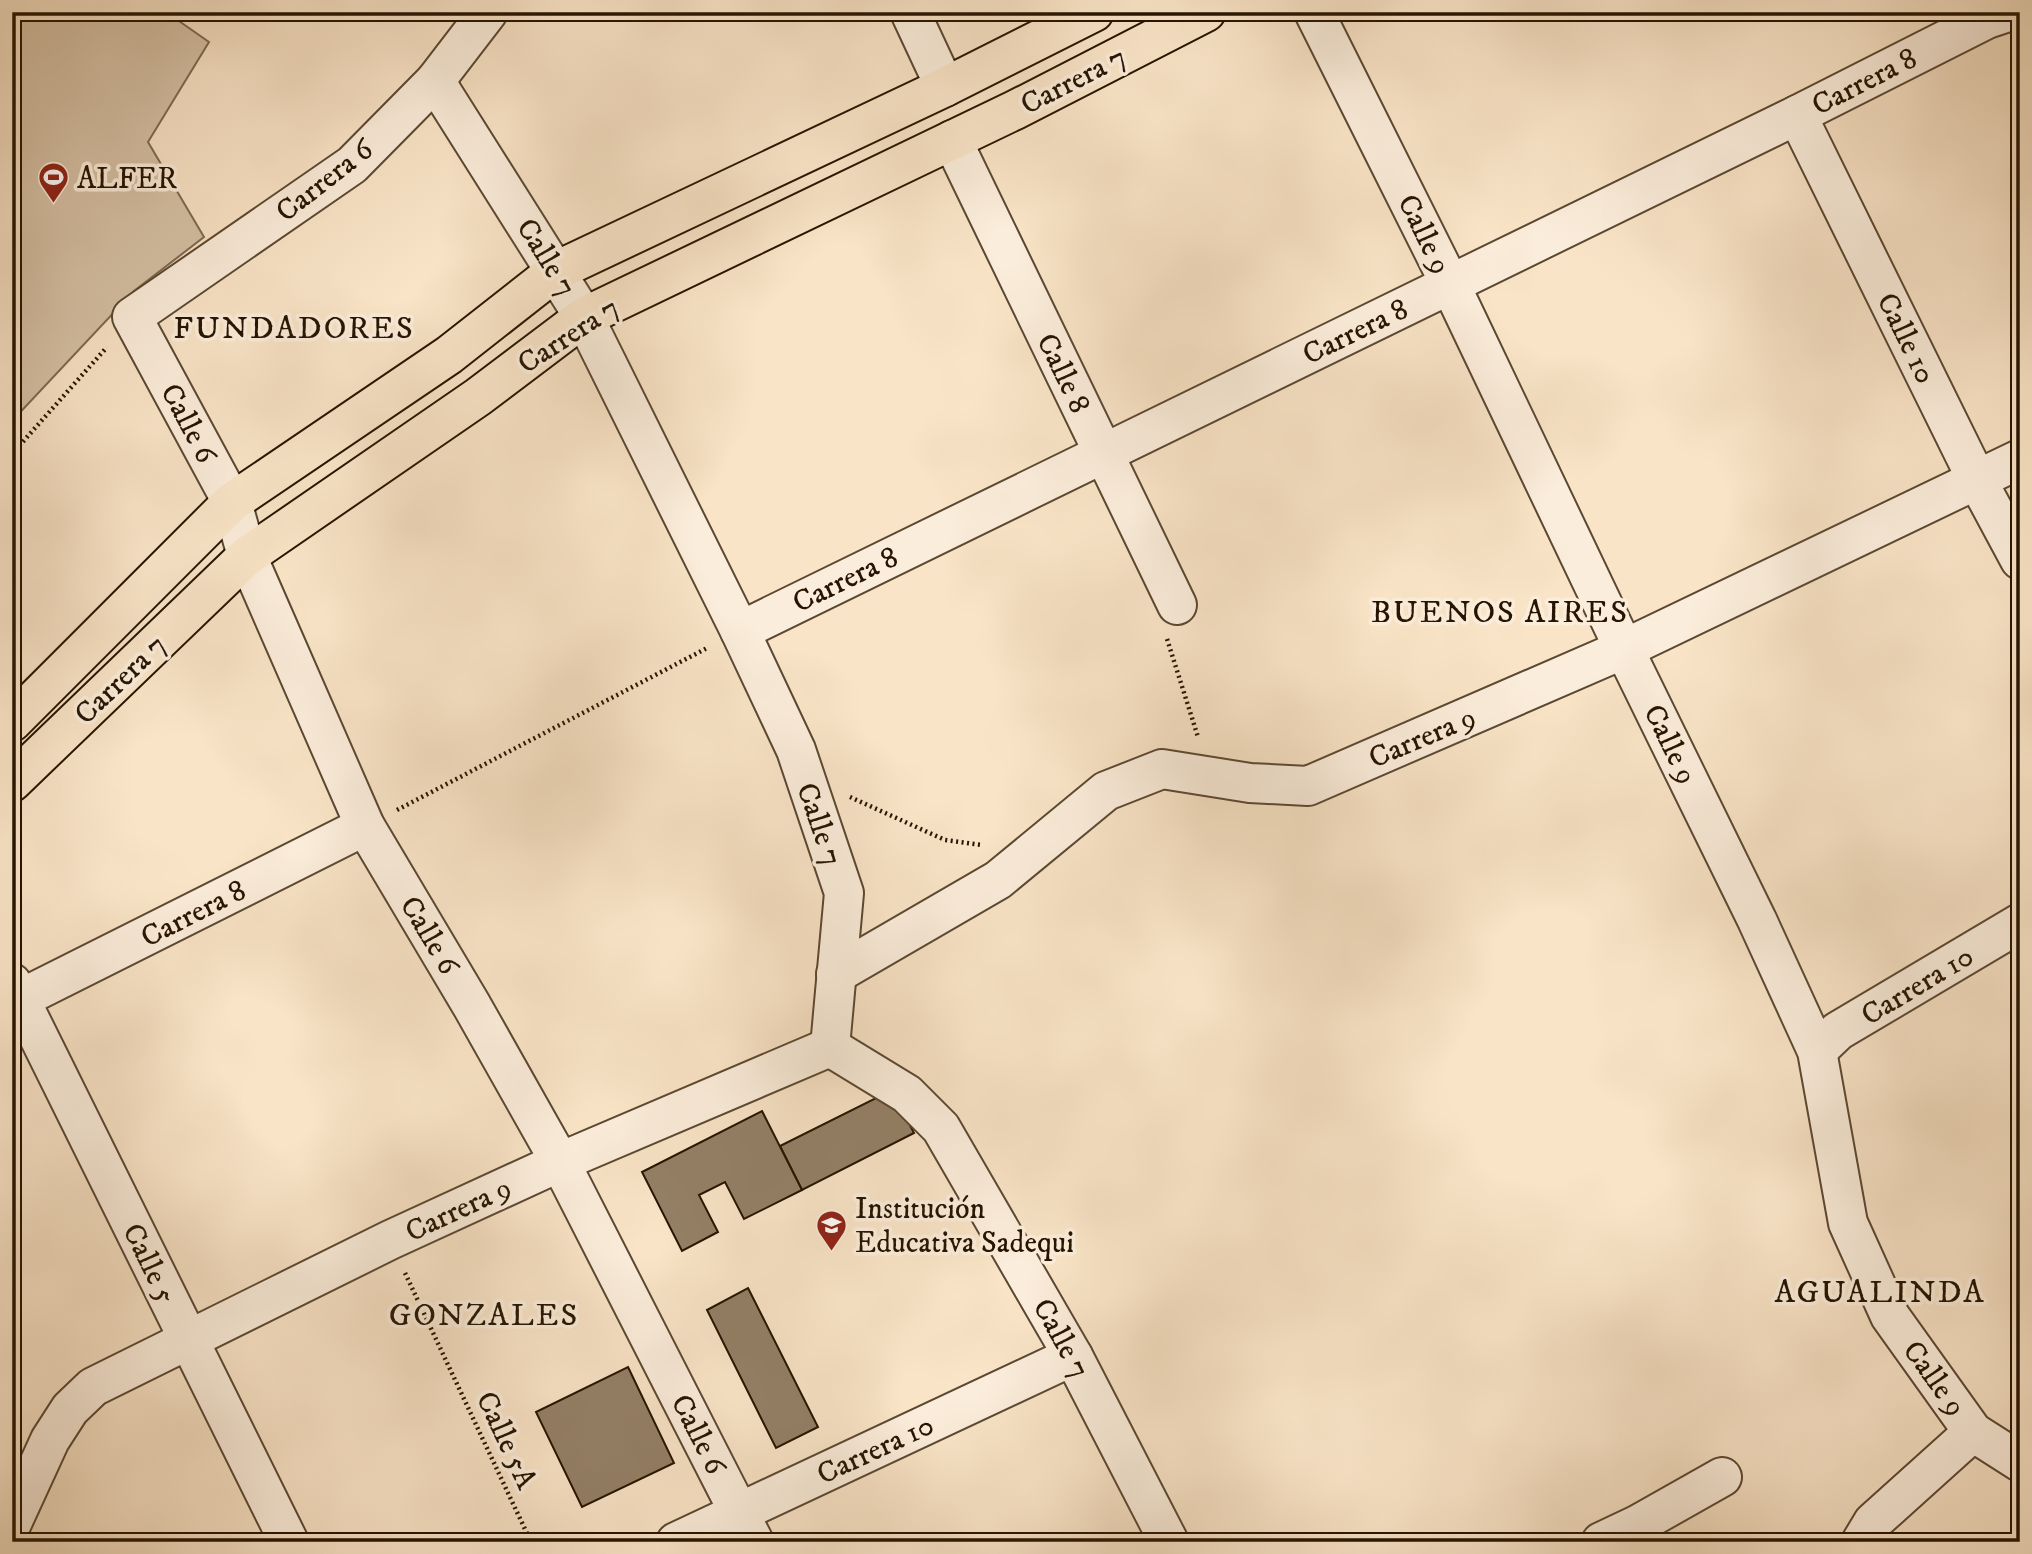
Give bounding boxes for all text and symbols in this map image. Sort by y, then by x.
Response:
street label: Carrera 7 [1015,39,1133,124]
street label: Carrera 8 [1806,40,1923,124]
street label: Carrera 6 [269,131,382,231]
sports icon: ALFER [37,161,71,205]
place label: ALFER [77,161,177,198]
street label: Calle 9 [1389,189,1459,281]
street label: Calle 7 [507,212,584,304]
street label: Calle 10 [1868,287,1943,390]
street label: Carrera 7 [511,290,627,383]
street label: Carrera 8 [1297,291,1414,374]
district label: FUNDADORES [173,309,415,349]
street label: Calle 8 [1028,328,1098,420]
street label: Calle 6 [151,377,225,471]
street label: Carrera 8 [787,539,904,622]
district label: BUENOS AIRES [1371,593,1629,633]
street label: Carrera 7 [67,627,175,733]
street label: Carrera 9 [1363,699,1482,777]
street label: Calle 9 [1635,699,1705,791]
street label: Calle 7 [787,778,850,871]
street label: Carrera 8 [135,872,252,956]
street label: Calle 6 [391,890,467,983]
street label: Carrera 10 [1855,938,1981,1034]
street label: Carrera 9 [400,1170,518,1251]
place label: Institución Educativa Sadequi [855,1191,1074,1262]
school or university icon: Institución Educativa Sadequi [815,1208,849,1252]
street label: Calle 5 [114,1218,184,1310]
district label: AGUALINDA [1774,1273,1986,1313]
street label: Calle 7 [1024,1292,1098,1385]
district label: GONZALES [389,1296,579,1336]
street label: Calle 9 [1894,1334,1974,1424]
street label: Calle 5A [467,1386,545,1496]
street label: Calle 6 [662,1388,734,1482]
street label: Carrera 10 [811,1407,940,1494]

